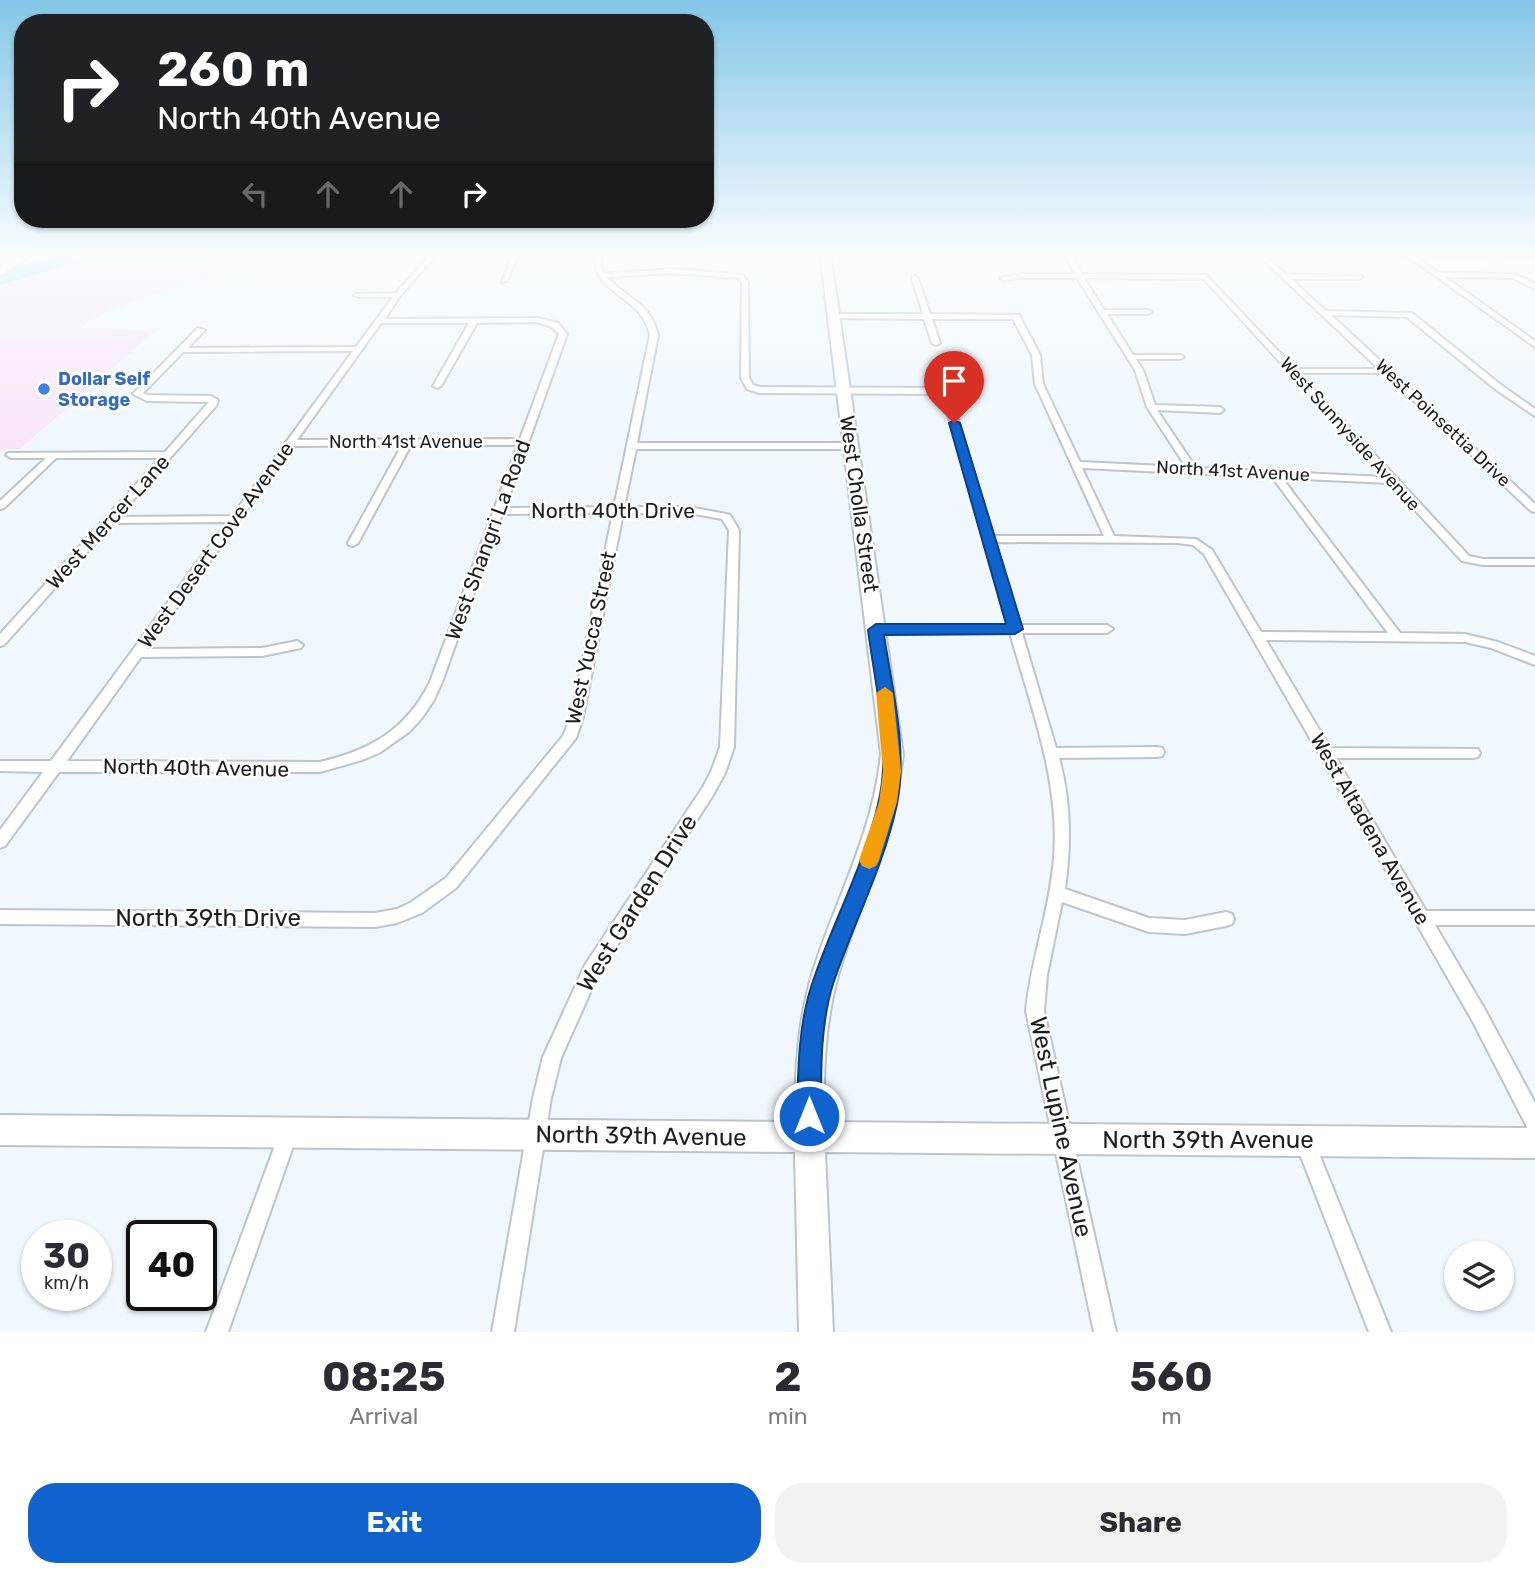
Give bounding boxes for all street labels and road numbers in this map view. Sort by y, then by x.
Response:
street label: West Sunnyside Avenue [1275,353,1425,515]
street label: West Poinsettia Drive [1371,355,1515,491]
street label: West Cholla Street [835,414,884,594]
street label: North 41st Avenue [329,431,483,453]
street label: West Shangri La Road [440,436,535,643]
street label: West Desert Cove Avenue [132,437,299,653]
street label: West Mercer Lane [41,449,175,594]
street label: North 41st Avenue [1156,456,1310,486]
street label: North 40th Drive [531,498,695,523]
street label: West Yucca Street [560,549,621,727]
street label: West Altadena Avenue [1305,728,1436,929]
street label: North 40th Avenue [103,753,289,782]
street label: West Garden Drive [571,809,703,997]
street label: North 39th Drive [115,904,301,932]
street label: West Lupine Avenue [1024,1014,1098,1240]
street label: North 39th Avenue [535,1120,747,1152]
street label: North 39th Avenue [1102,1126,1314,1154]

